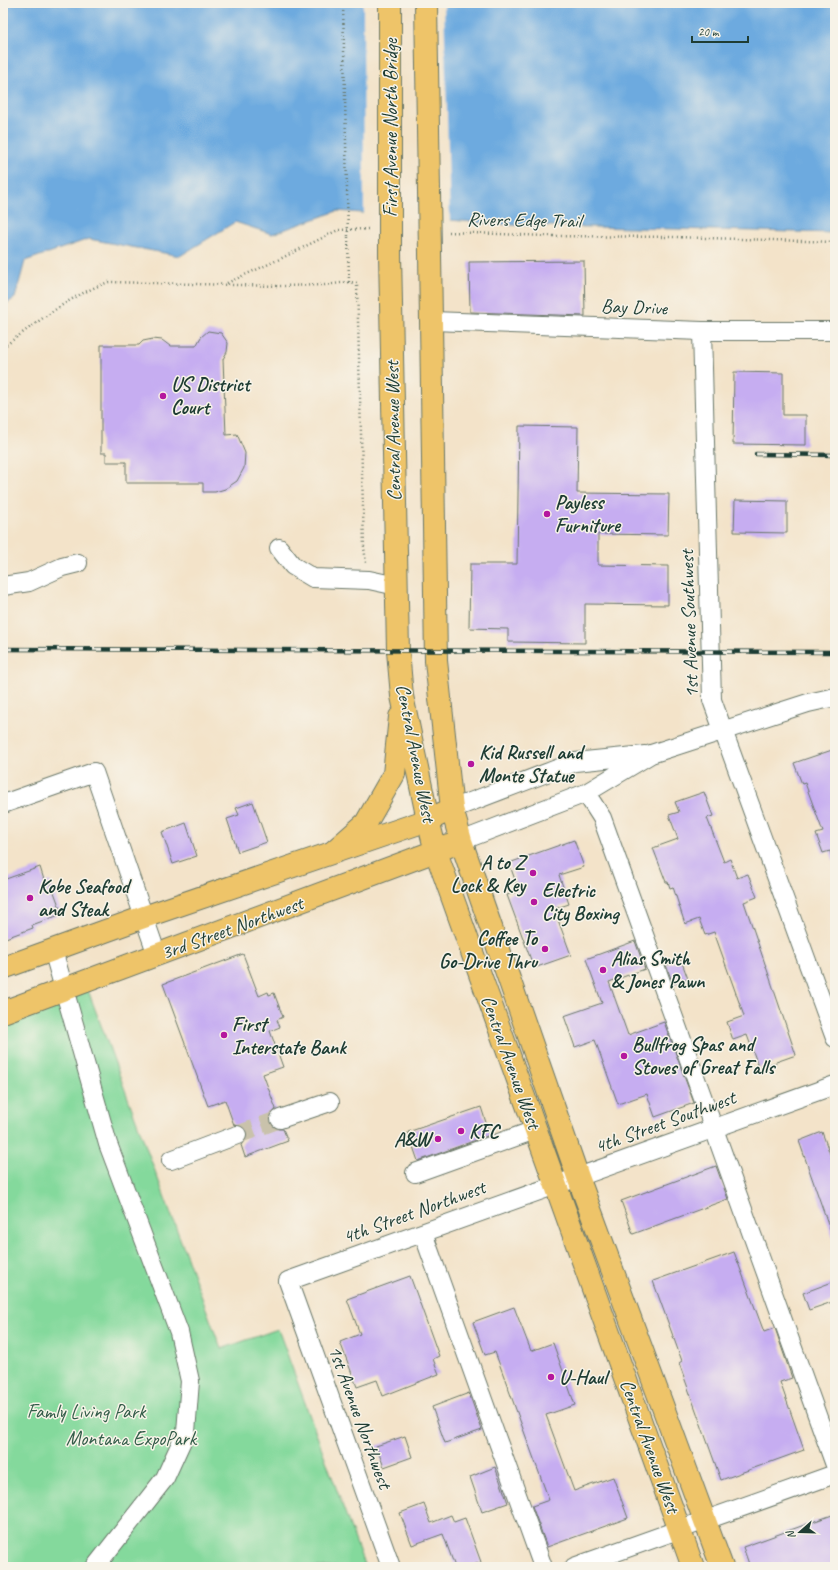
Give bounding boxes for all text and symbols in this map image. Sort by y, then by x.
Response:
scale bar [692,18,748,44]
text: 20 m [698,24,720,40]
street label: First Avenue North Bridge [378,37,403,217]
street label: Rivers Edge Trail [467,207,585,234]
street label: Bay Drive [601,293,669,321]
street label: Central Avenue West [379,358,407,501]
place label: US District Court [171,372,252,420]
marker: US District Court [158,391,168,401]
place label: Payless Furniture [555,490,622,538]
marker: Payless Furniture [542,509,552,519]
street label: 1st Avenue Southwest [674,547,704,698]
street label: Central Avenue West [390,682,442,827]
place label: Kid Russell and Monte Statue [479,740,586,788]
marker: Kid Russell and Monte Statue [466,759,476,769]
place label: A to Z Lock & Key [451,850,529,898]
marker: A to Z Lock & Key [528,868,538,878]
place label: Kobe Seafood and Steak [38,874,133,922]
place label: Electric City Boxing [542,878,620,927]
street label: 3rd Street Northwest [158,890,309,965]
marker: Kobe Seafood and Steak [25,893,35,903]
marker: Electric City Boxing [529,897,539,907]
place label: Coffee To Go-Drive Thru [439,926,539,974]
marker: Coffee To Go-Drive Thru [540,944,550,954]
place label: Alias Smith & Jones Pawn [611,946,705,994]
marker: Alias Smith & Jones Pawn [598,965,608,975]
street label: Central Avenue West [475,992,548,1134]
place label: First Interstate Bank [232,1012,347,1060]
marker: First Interstate Bank [219,1030,229,1040]
place label: Bullfrog Spas and Stoves of Great Falls [632,1032,776,1080]
marker: Bullfrog Spas and Stoves of Great Falls [619,1051,629,1061]
street label: 4th Street Southwest [591,1084,741,1159]
place label: KFC [469,1119,502,1144]
marker: KFC [456,1126,466,1136]
place label: A&W [394,1127,435,1152]
marker: A&W [433,1134,443,1144]
street label: 4th Street Northwest [339,1174,491,1249]
street label: 1st Avenue Northwest [322,1342,398,1494]
place label: U-Haul [559,1365,611,1390]
marker: U-Haul [546,1372,556,1382]
street label: Central Avenue West [614,1376,687,1518]
park label: Famly Living Park [27,1399,147,1424]
park label: Montana ExpoPark [66,1426,198,1451]
north arrow [780,1512,820,1552]
text: N [782,1528,798,1541]

